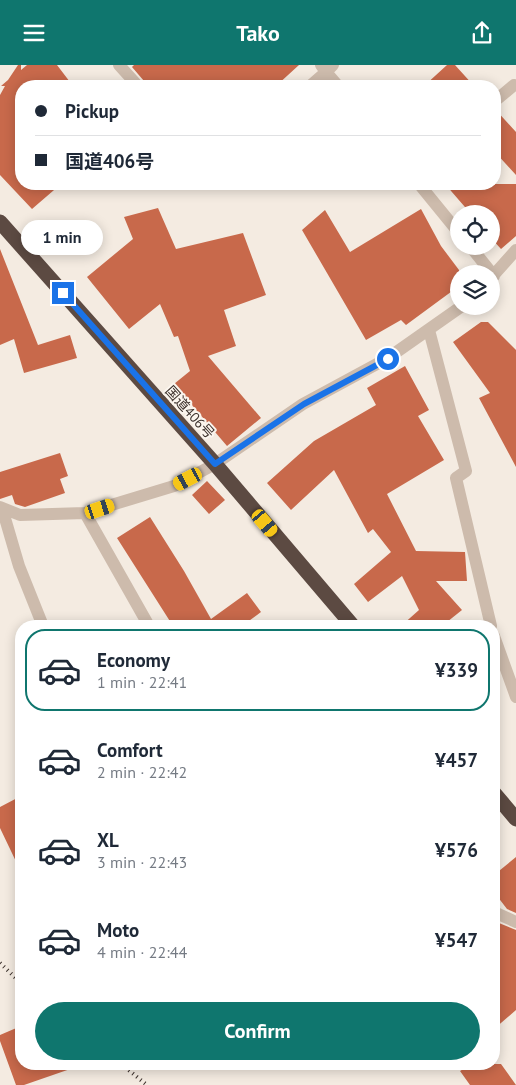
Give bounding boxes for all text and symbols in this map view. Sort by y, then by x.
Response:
icon: menu [20,19,48,47]
text: Tako [236,19,280,47]
icon: share [468,19,496,47]
text: Pickup [65,99,119,123]
text: 国道406号 [65,149,154,173]
map controls [450,205,500,315]
button: locate [450,205,500,255]
callout: 1 min [22,221,104,255]
text: 1 min [42,227,82,247]
button: layers [450,265,500,315]
route end [52,282,74,304]
route start [377,348,399,370]
street label: 国道406号 [162,382,218,442]
car [171,465,204,493]
car [83,497,116,521]
car [249,507,280,539]
icon: car [37,648,82,693]
text: Economy [97,648,170,672]
text: ¥339 [435,658,478,682]
text: 1 min · 22:41 [97,672,187,692]
icon: car [37,738,82,783]
text: Comfort [97,738,163,762]
text: ¥457 [435,748,478,772]
text: 2 min · 22:42 [97,762,187,782]
icon: car [37,828,82,873]
text: XL [97,828,119,852]
text: ¥576 [435,838,478,862]
text: 3 min · 22:43 [97,852,187,872]
icon: car [37,918,82,963]
text: Moto [97,918,139,942]
text: ¥547 [435,928,478,952]
text: 4 min · 22:44 [97,942,187,962]
button: Confirm [35,1002,480,1060]

